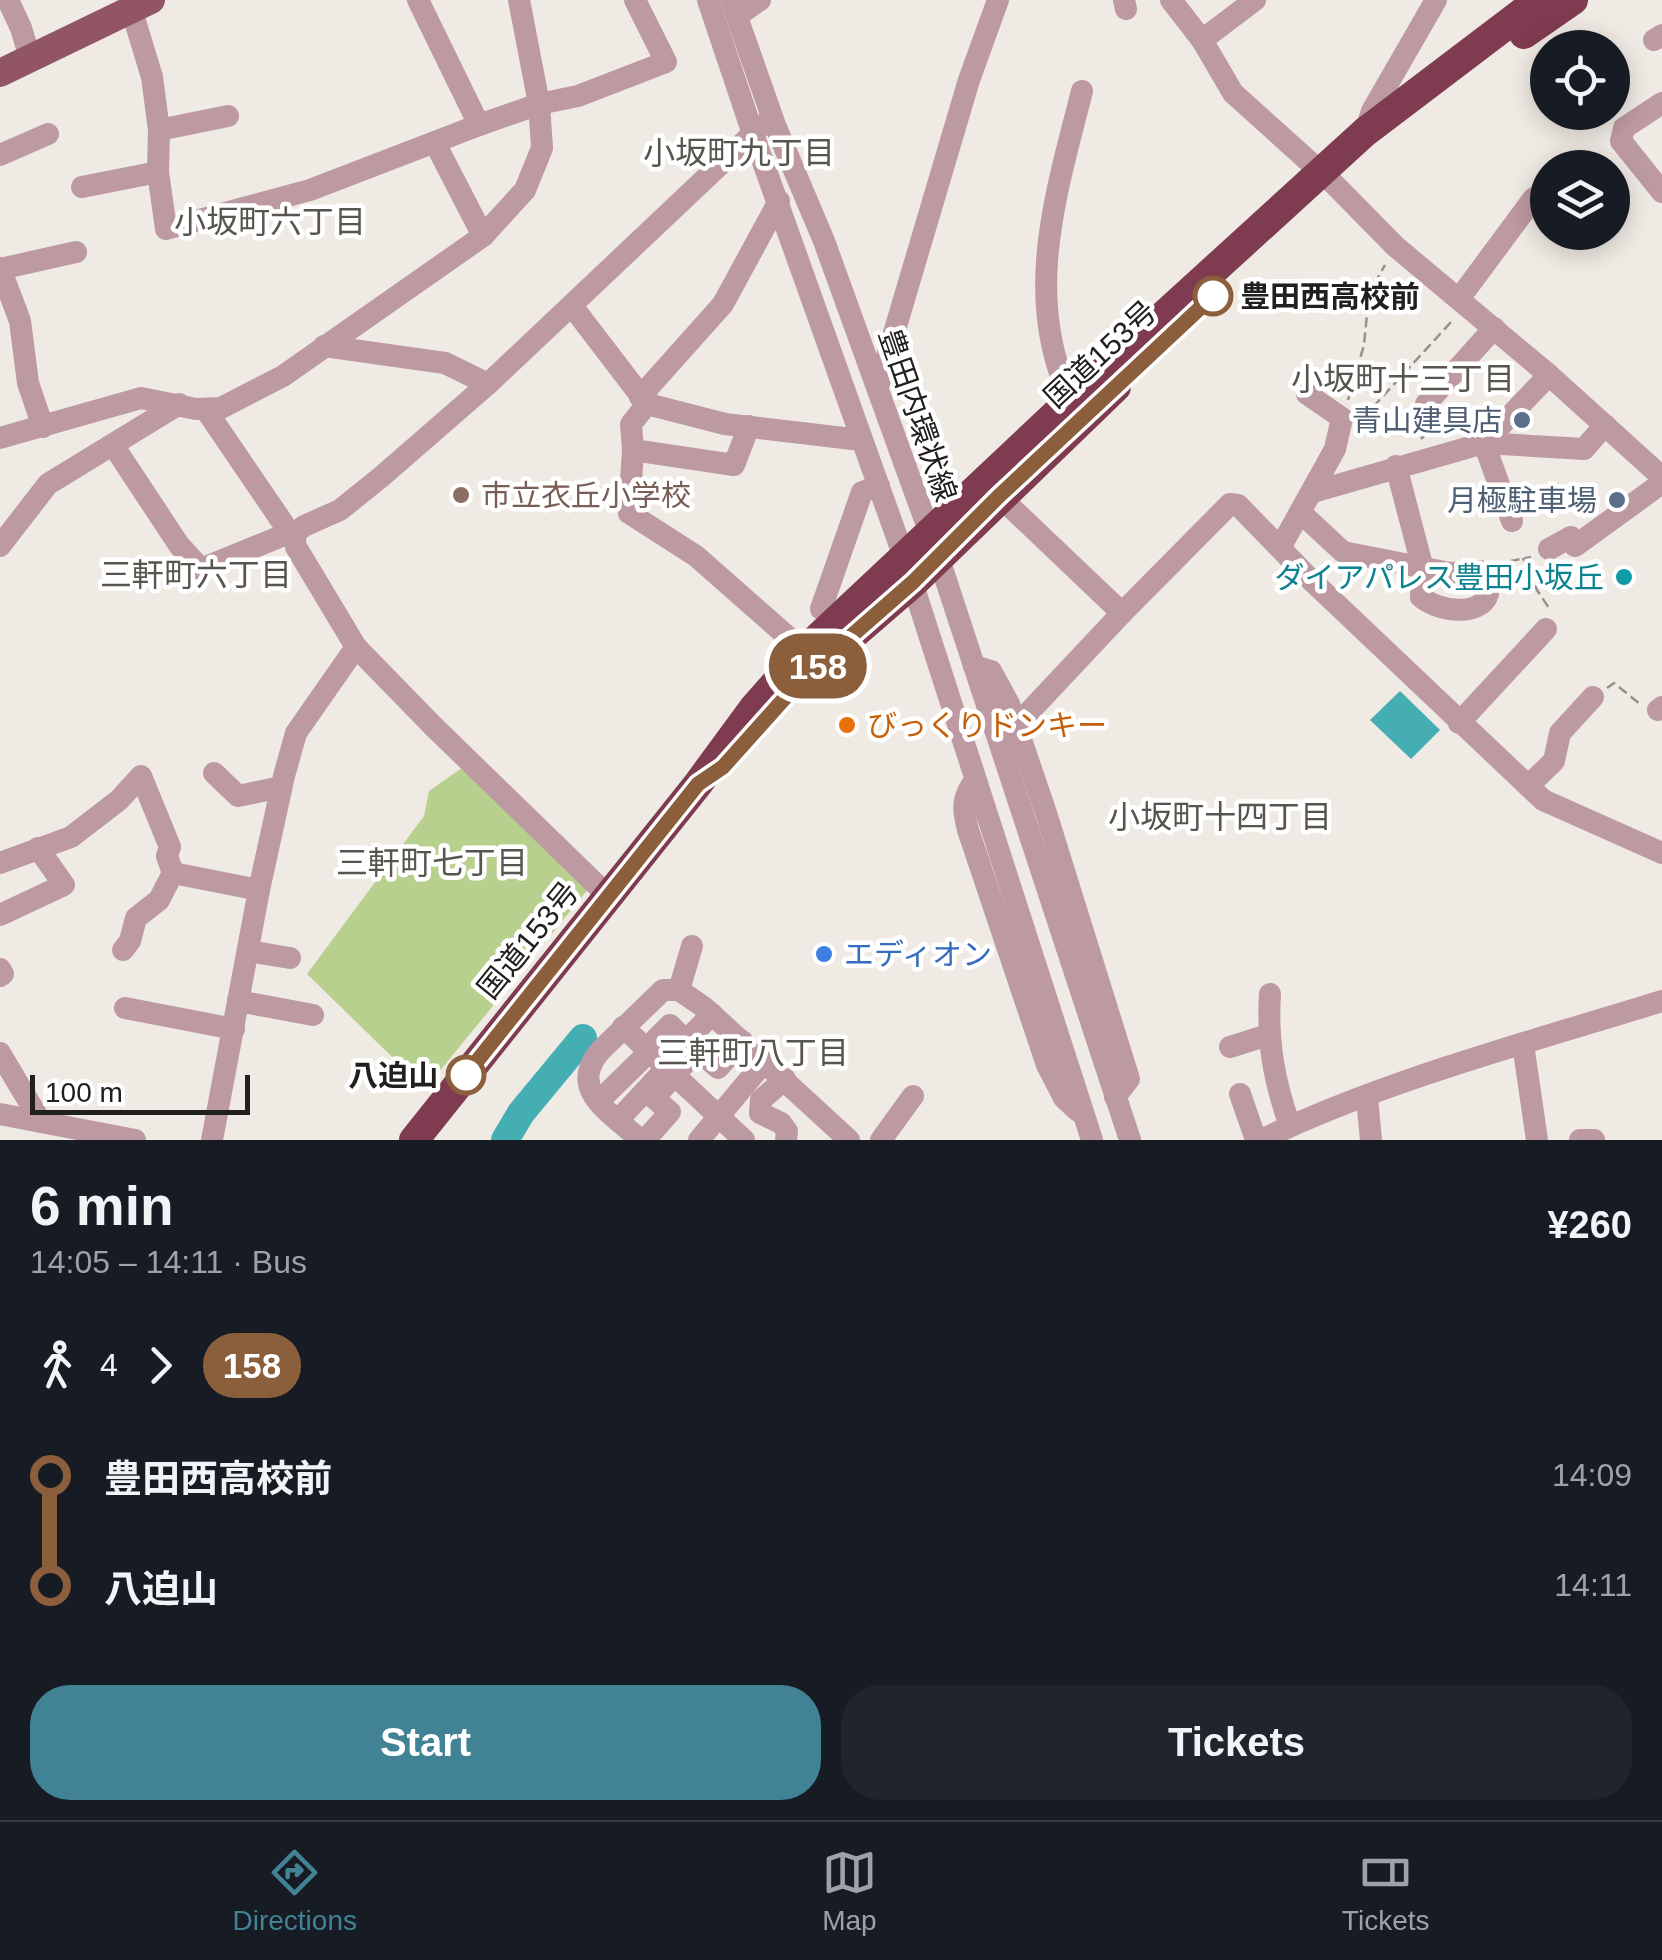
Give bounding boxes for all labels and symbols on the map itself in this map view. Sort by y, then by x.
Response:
district label: 小坂町九丁目 [643,135,835,171]
district label: 小坂町六丁目 [174,204,366,240]
marker: 豊田西高校前 [1194,277,1232,315]
place label: 豊田西高校前 [1240,280,1420,313]
street label: 国道153号 [1038,294,1162,414]
street label: 豊田内環状線 [873,325,963,505]
district label: 小坂町十三丁目 [1291,361,1515,397]
place label: 青山建具店 [1352,404,1502,437]
marker: 青山建具店 [1511,409,1533,431]
place label: 市立衣丘小学校 [481,479,691,512]
marker: 市立衣丘小学校 [450,484,472,506]
place label: 月極駐車場 [1447,484,1597,517]
marker: 月極駐車場 [1606,489,1628,511]
district label: 三軒町六丁目 [100,557,292,593]
place label: ダイアパレス豊田小坂丘 [1275,561,1604,594]
marker: ダイアパレス豊田小坂丘 [1613,566,1635,588]
line badge: 158 [760,634,876,698]
place label: びっくりドンキー [867,709,1107,742]
marker: びっくりドンキー [836,714,858,736]
district label: 小坂町十四丁目 [1108,799,1332,835]
district label: 三軒町七丁目 [336,845,528,881]
street label: 国道153号 [471,875,585,1005]
place label: エディオン [844,938,992,971]
marker: エディオン [813,943,835,965]
district label: 三軒町八丁目 [657,1035,849,1071]
marker: 八迫山 [447,1056,485,1094]
place label: 八迫山 [348,1059,438,1092]
scale bar [30,1070,250,1114]

